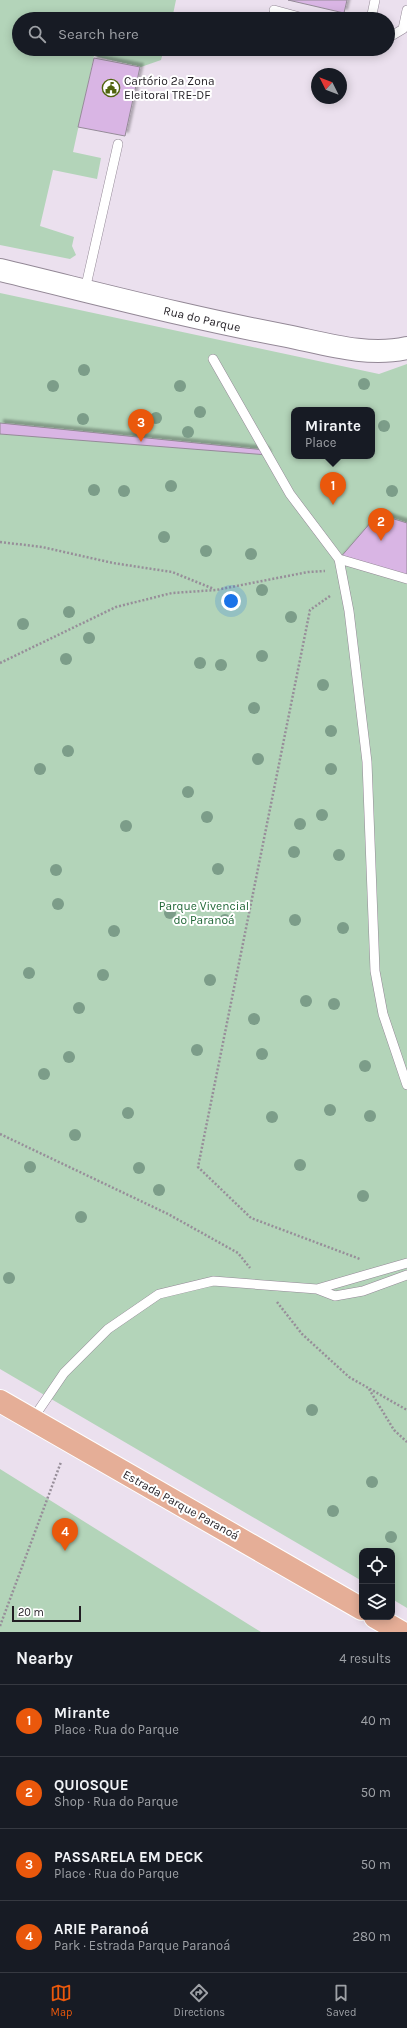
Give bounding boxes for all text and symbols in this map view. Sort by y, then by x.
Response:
search box [12,12,395,56]
icon: search [26,23,48,45]
text: Search here [58,25,139,43]
north arrow [311,68,347,104]
place label: Cartório 2ª Zona Eleitoral TRE-DF [124,74,215,102]
public building icon: Cartório 2ª Zona Eleitoral TRE-DF [101,78,121,98]
street label: Rua do Parque [162,303,242,335]
popup [291,407,375,459]
pin: 3 [128,409,154,442]
text: Mirante [305,417,361,435]
text: Place [305,435,336,450]
pin: 1 [320,472,346,505]
pin: 2 [368,508,394,541]
your location [221,591,241,611]
park label: Parque Vivencial do Paranoá [159,899,249,927]
street label: Estrada Parque Paranoá [121,1467,241,1543]
pin: 4 [52,1518,78,1551]
map controls [359,1548,395,1620]
button: locate [359,1548,395,1584]
button: layers [359,1584,395,1620]
scale bar [12,1604,81,1623]
text: 20 m [18,1606,44,1619]
text: Nearby [16,1648,73,1668]
text: 4 results [339,1651,391,1666]
text: Mirante [54,1704,110,1722]
text: 1 [27,1713,31,1728]
text: 40 m [361,1713,391,1728]
text: Place · Rua do Parque [54,1722,179,1737]
text: QUIOSQUE [54,1776,128,1794]
text: 2 [25,1785,33,1800]
text: 50 m [361,1785,391,1800]
text: Shop · Rua do Parque [54,1794,178,1809]
text: PASSARELA EM DECK [54,1848,203,1866]
text: 3 [25,1857,33,1872]
text: 50 m [361,1857,391,1872]
text: Place · Rua do Parque [54,1866,179,1881]
text: ARIE Paranoá [54,1920,149,1938]
text: 4 [25,1929,33,1944]
text: 280 m [353,1929,391,1944]
text: Park · Estrada Parque Paranoá [54,1938,230,1953]
tab: Map [50,1982,72,2019]
tab: Directions [173,1982,225,2019]
tab: Saved [326,1982,357,2019]

